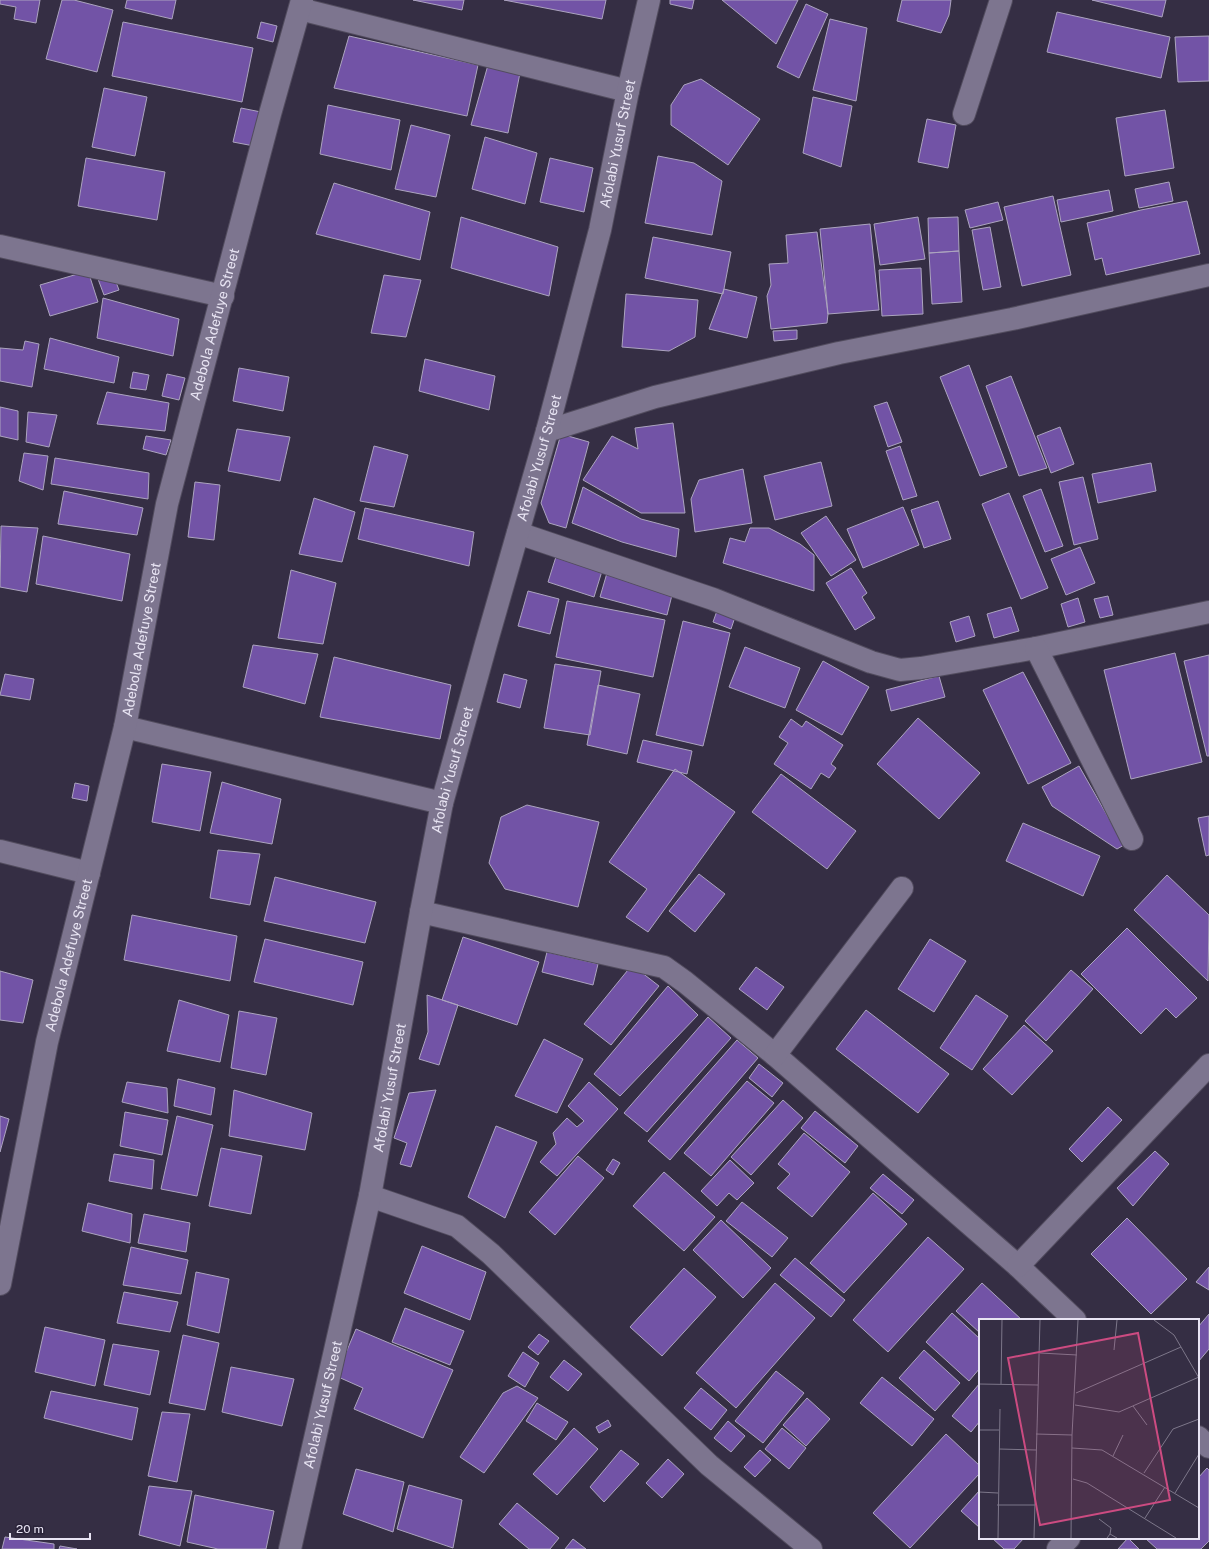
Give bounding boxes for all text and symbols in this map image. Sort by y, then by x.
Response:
street label: Afolabi Yusuf Street [597,78,638,209]
street label: Adebola Adefuye Street [187,246,242,402]
street label: Afolabi Yusuf Street [514,393,564,523]
street label: Adebola Adefuye Street [119,561,164,718]
street label: Afolabi Yusuf Street [428,705,476,835]
street label: Adebola Adefuye Street [42,877,95,1033]
street label: Afolabi Yusuf Street [370,1022,409,1154]
inset map [979,1319,1199,1539]
street label: Afolabi Yusuf Street [300,1339,345,1470]
scale bar [10,1515,90,1541]
text: 20 m [16,1522,44,1536]

